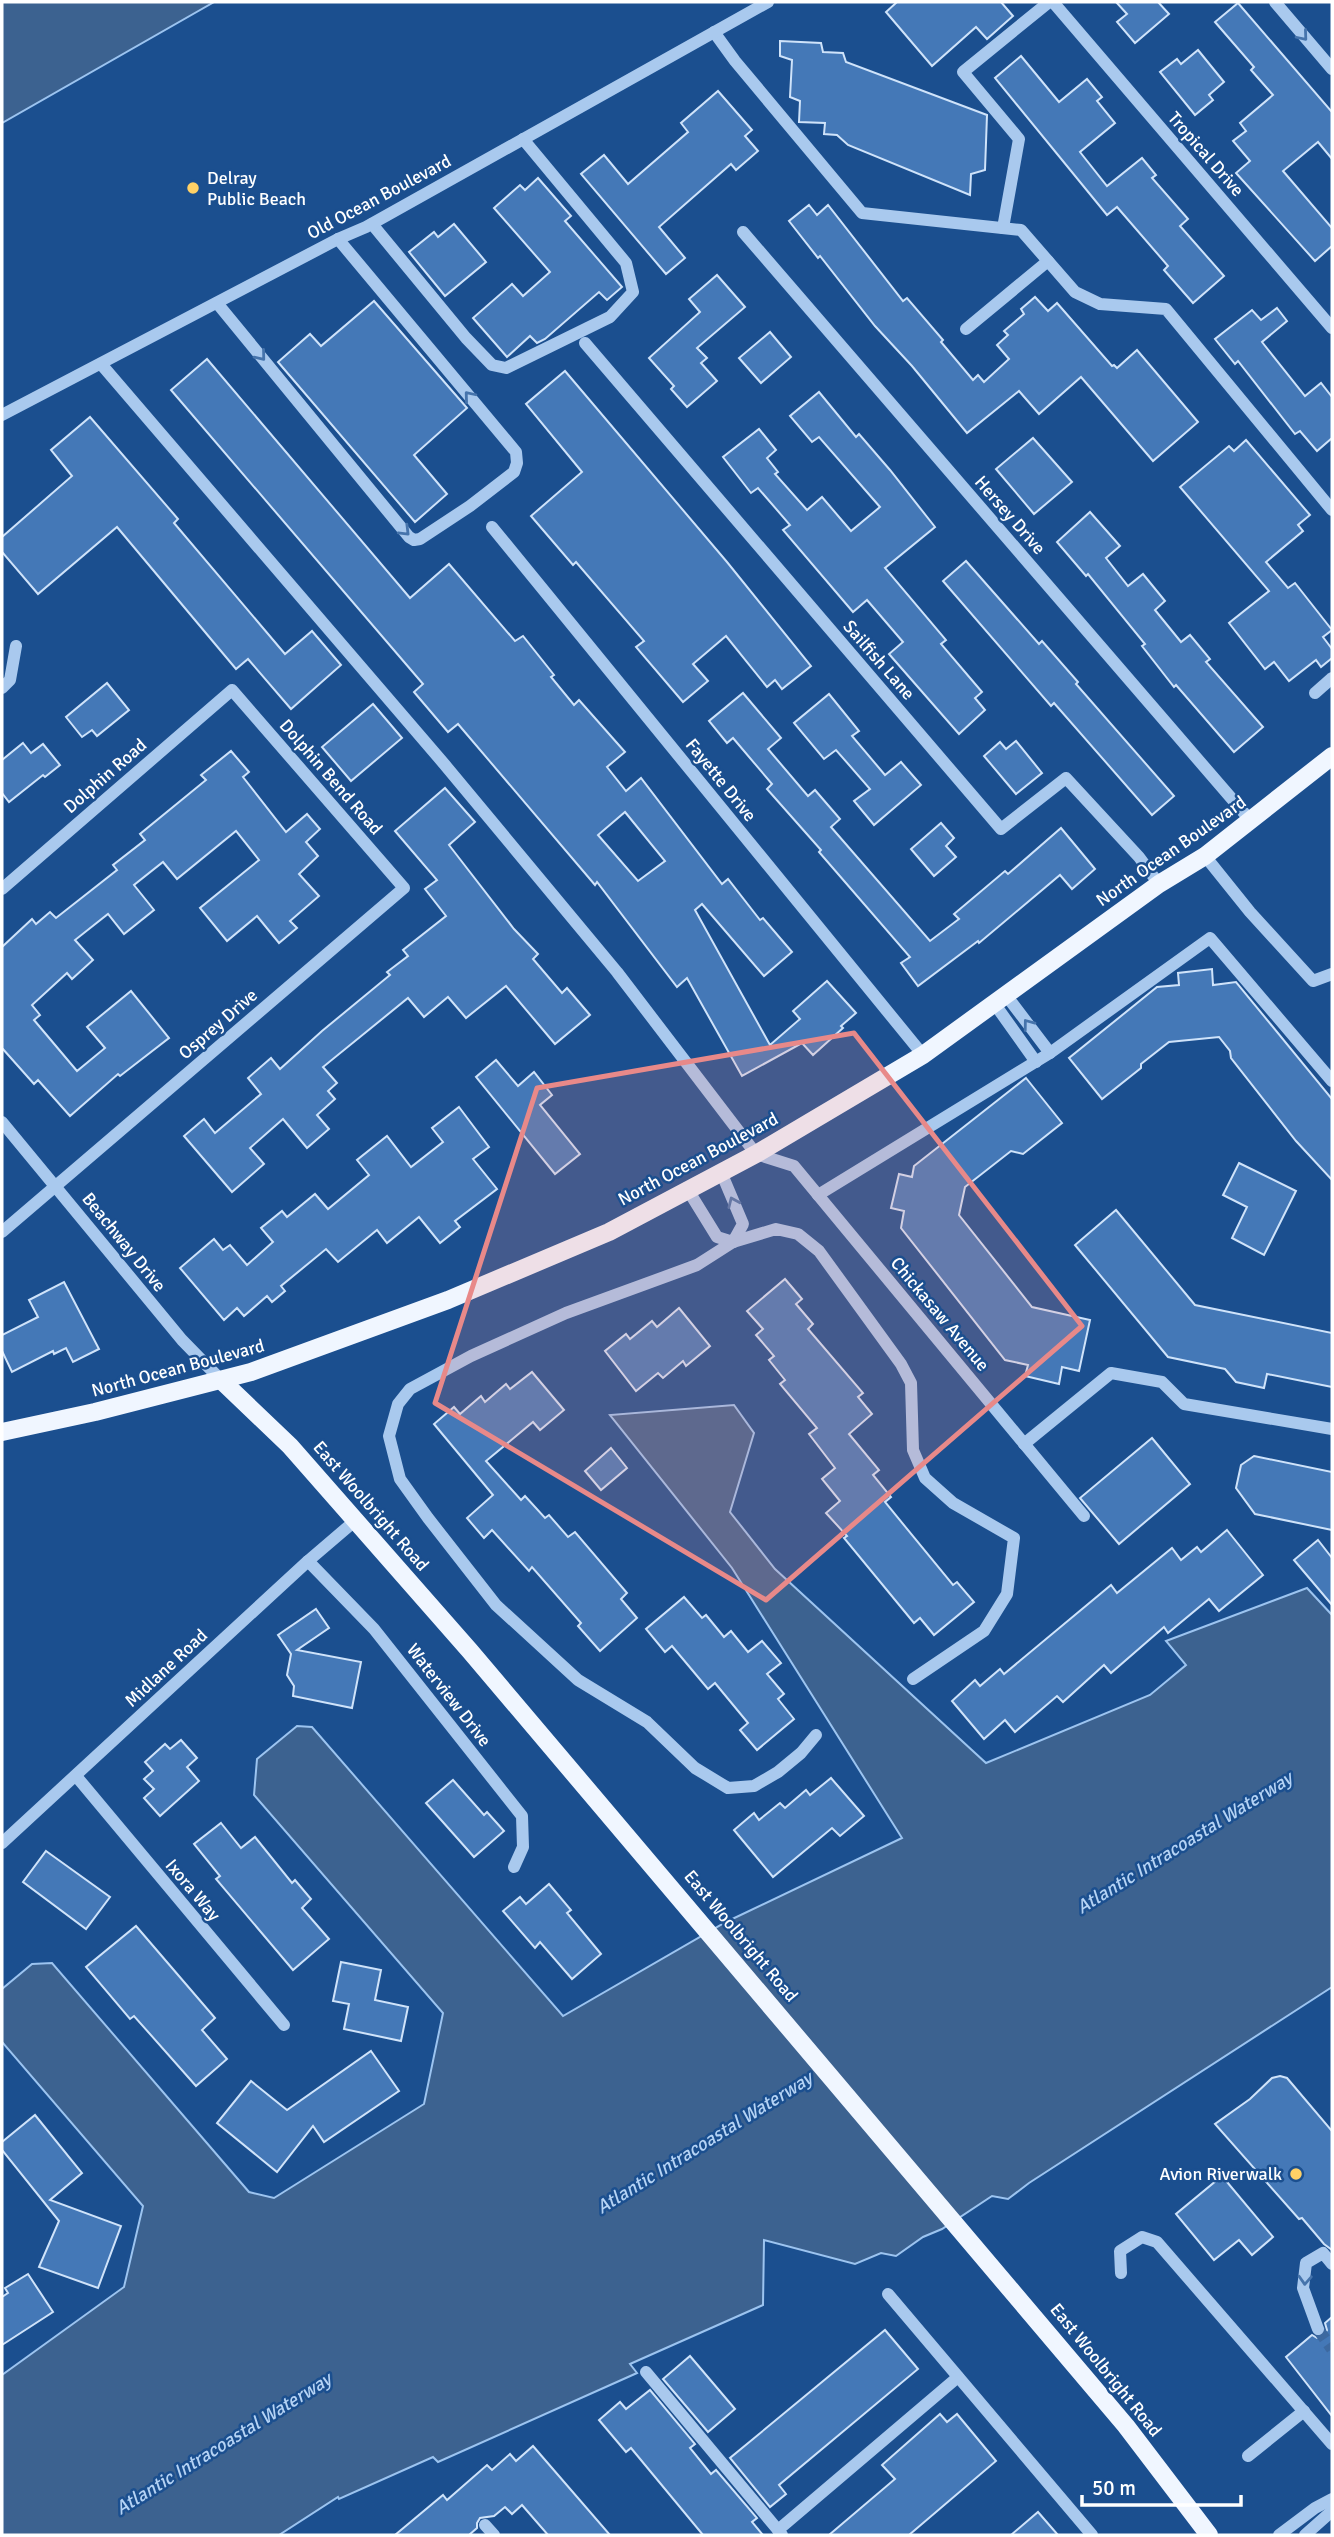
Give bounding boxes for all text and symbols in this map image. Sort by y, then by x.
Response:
one-way arrow [1295,27,1307,40]
street label: Tropical Drive [1163,107,1249,201]
street label: Old Ocean Boulevard [303,150,455,244]
place label: Delray Public Beach [207,167,306,210]
marker: Delray Public Beach [185,180,201,196]
one-way arrow [253,347,265,360]
one-way arrow [465,391,478,404]
street label: Hersey Drive [970,471,1050,559]
one-way arrow [397,523,410,536]
street label: Sailfish Lane [838,616,920,704]
street label: Dolphin Bend Road [275,715,387,839]
street label: Dolphin Road [59,734,151,818]
street label: Fayette Drive [681,734,761,826]
street label: North Ocean Boulevard [1092,791,1250,911]
street label: Osprey Drive [174,984,262,1064]
one-way arrow [1024,1019,1036,1032]
street label: North Ocean Boulevard [614,1107,782,1211]
street label: Beachway Drive [77,1188,171,1296]
one-way arrow [727,1196,741,1209]
street label: Chickasaw Avenue [886,1252,994,1376]
street label: North Ocean Boulevard [89,1334,267,1402]
street label: East Woolbright Road [308,1436,434,1576]
street label: Midlane Road [120,1624,212,1712]
street label: Waterview Drive [402,1639,496,1751]
water label: Atlantic Intracoastal Waterway [1072,1765,1299,1919]
street label: Ixora Way [161,1855,226,1926]
street label: East Woolbright Road [679,1866,803,2006]
water label: Atlantic Intracoastal Waterway [592,2065,819,2219]
place label: Avion Riverwalk [1160,2163,1282,2185]
marker: Avion Riverwalk [1288,2166,1304,2182]
one-way arrow [1297,2275,1312,2286]
street label: East Woolbright Road [1045,2299,1167,2441]
water label: Atlantic Intracoastal Waterway [111,2366,338,2520]
scale bar [1082,2464,1241,2508]
text: 50 m [1092,2475,1136,2501]

